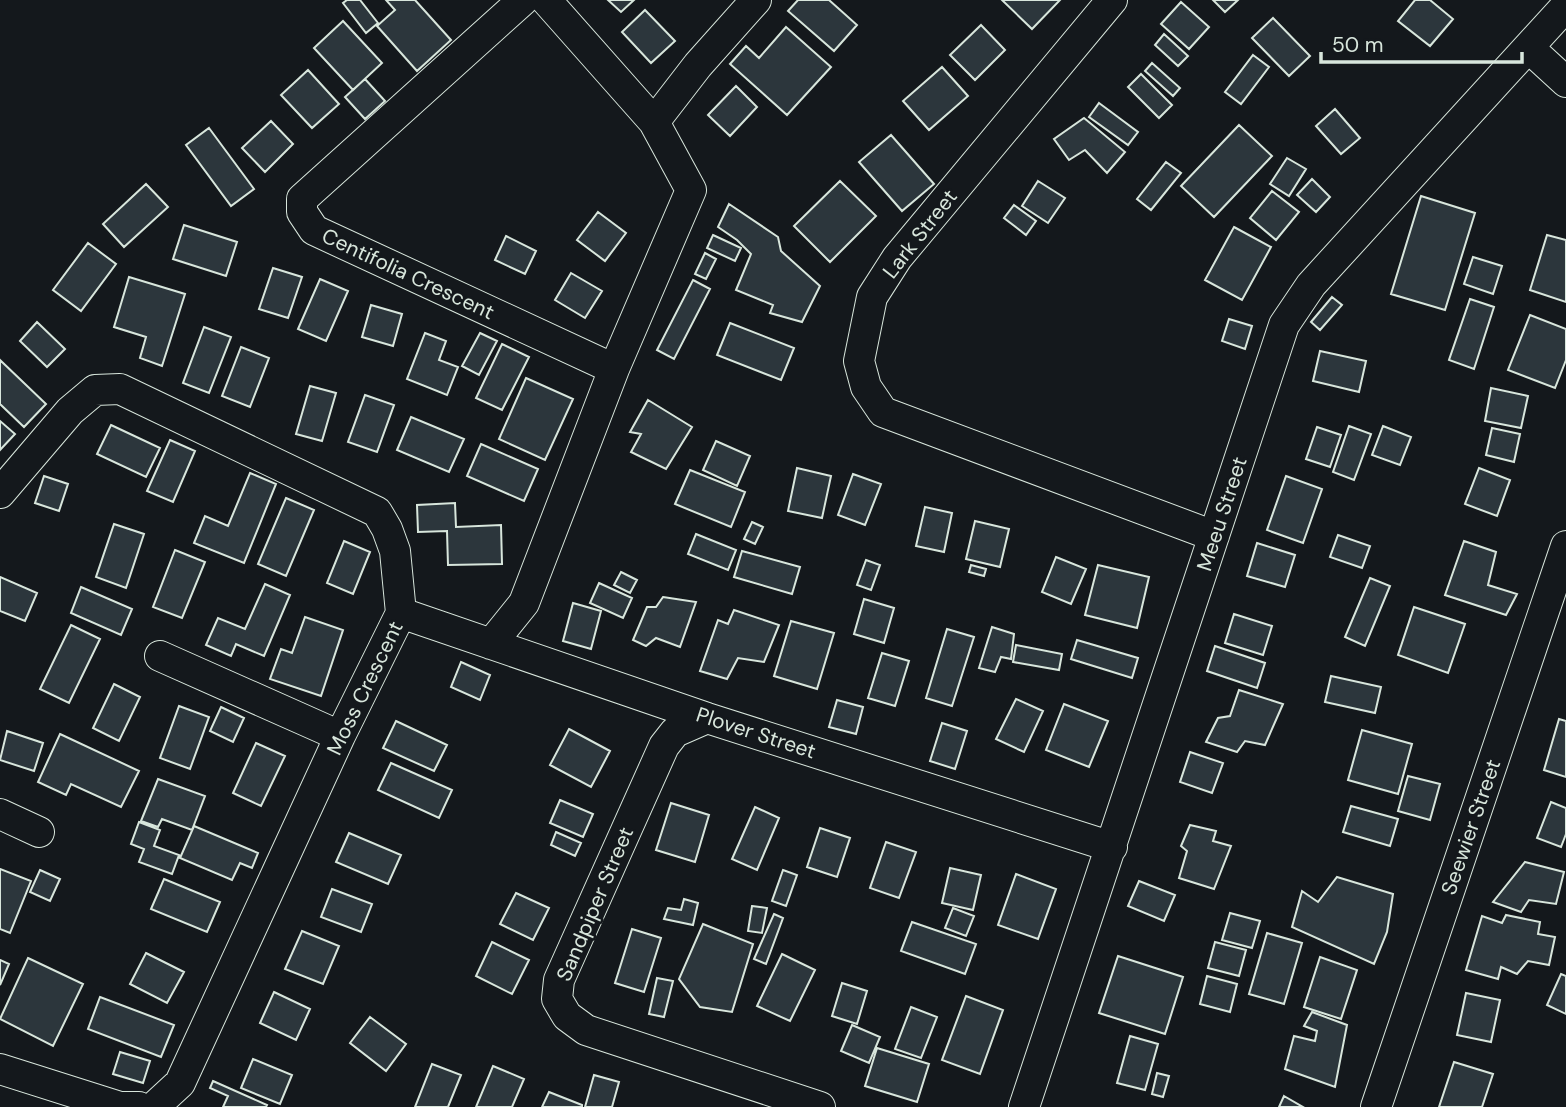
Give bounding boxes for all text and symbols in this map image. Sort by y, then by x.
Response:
scale bar [1321,21,1522,65]
text: 50 m [1332,31,1383,59]
street label: Lark Street [876,184,964,284]
street label: Centifolia Crescent [317,222,499,326]
street label: Meeu Street [1190,453,1254,575]
street label: Moss Crescent [320,616,410,760]
street label: Plover Street [693,701,819,765]
street label: Seewier Street [1435,756,1507,898]
street label: Sandpiper Street [550,823,640,985]

